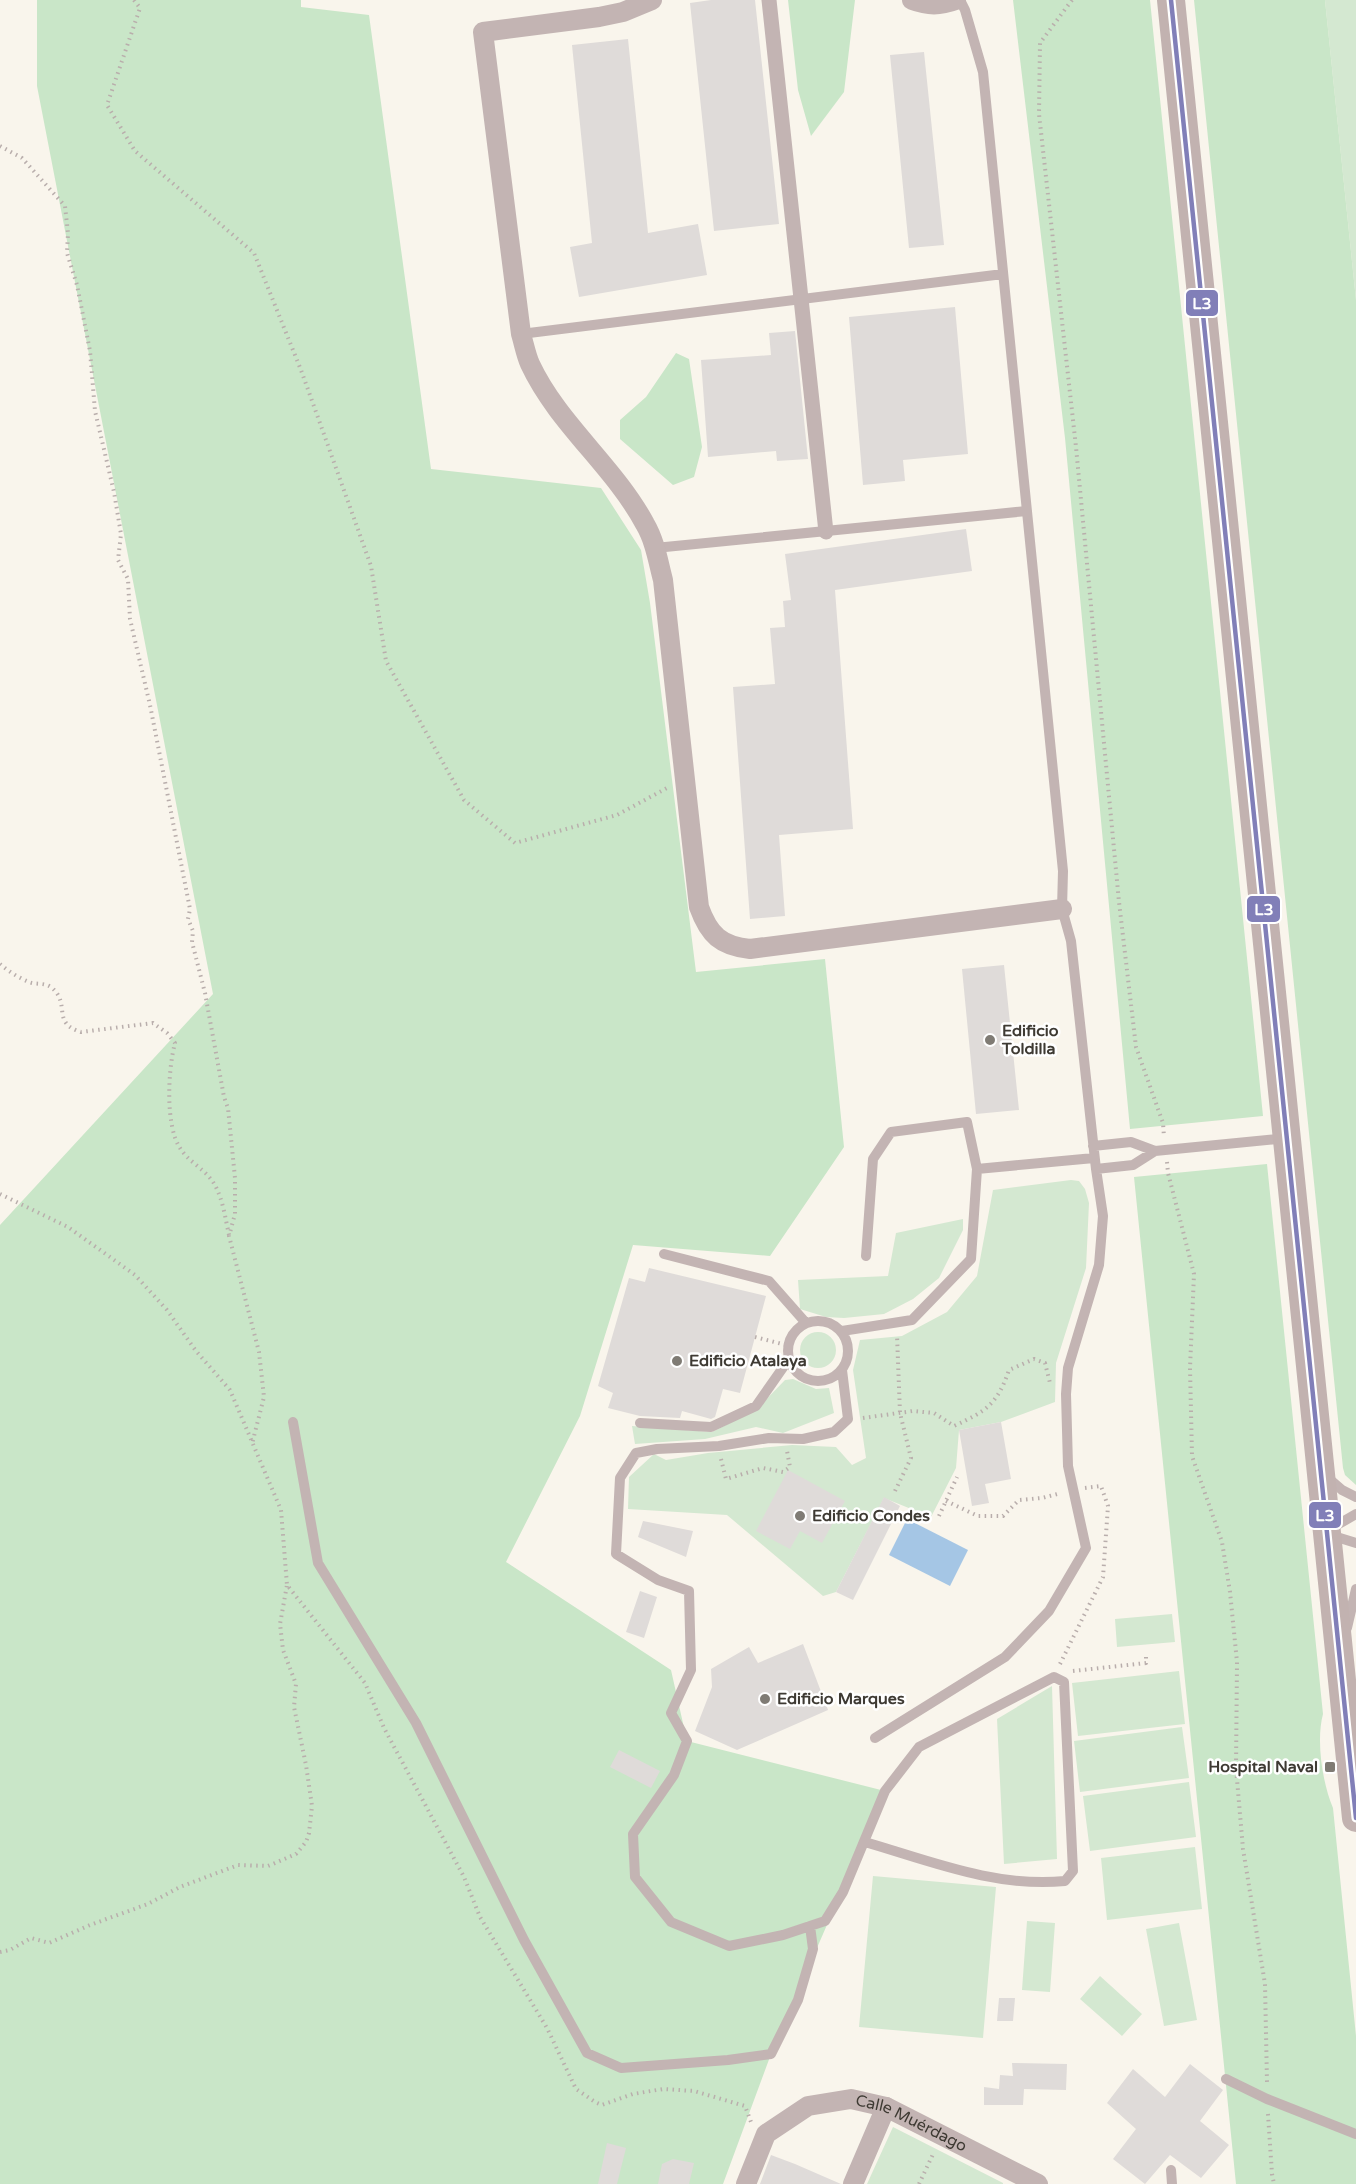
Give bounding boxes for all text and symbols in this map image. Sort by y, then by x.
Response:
line badge: L3 [1185,289,1219,317]
text: L3 [1192,294,1212,314]
line badge: L3 [1246,895,1281,923]
text: L3 [1254,900,1274,920]
place label: Edificio Toldilla [1001,1021,1059,1059]
marker: Edificio Toldilla [983,1033,997,1047]
place label: Edificio Atalaya [689,1351,807,1371]
marker: Edificio Atalaya [670,1354,684,1368]
line badge: L3 [1308,1501,1342,1529]
place label: Edificio Condes [812,1506,930,1526]
text: L3 [1315,1506,1335,1526]
marker: Edificio Condes [793,1509,807,1523]
place label: Edificio Marques [777,1689,905,1709]
marker: Edificio Marques [758,1692,772,1706]
place label: Hospital Naval [1208,1757,1318,1777]
marker: Hospital Naval [1323,1760,1337,1774]
street label: Calle Muérdago [854,2090,970,2156]

